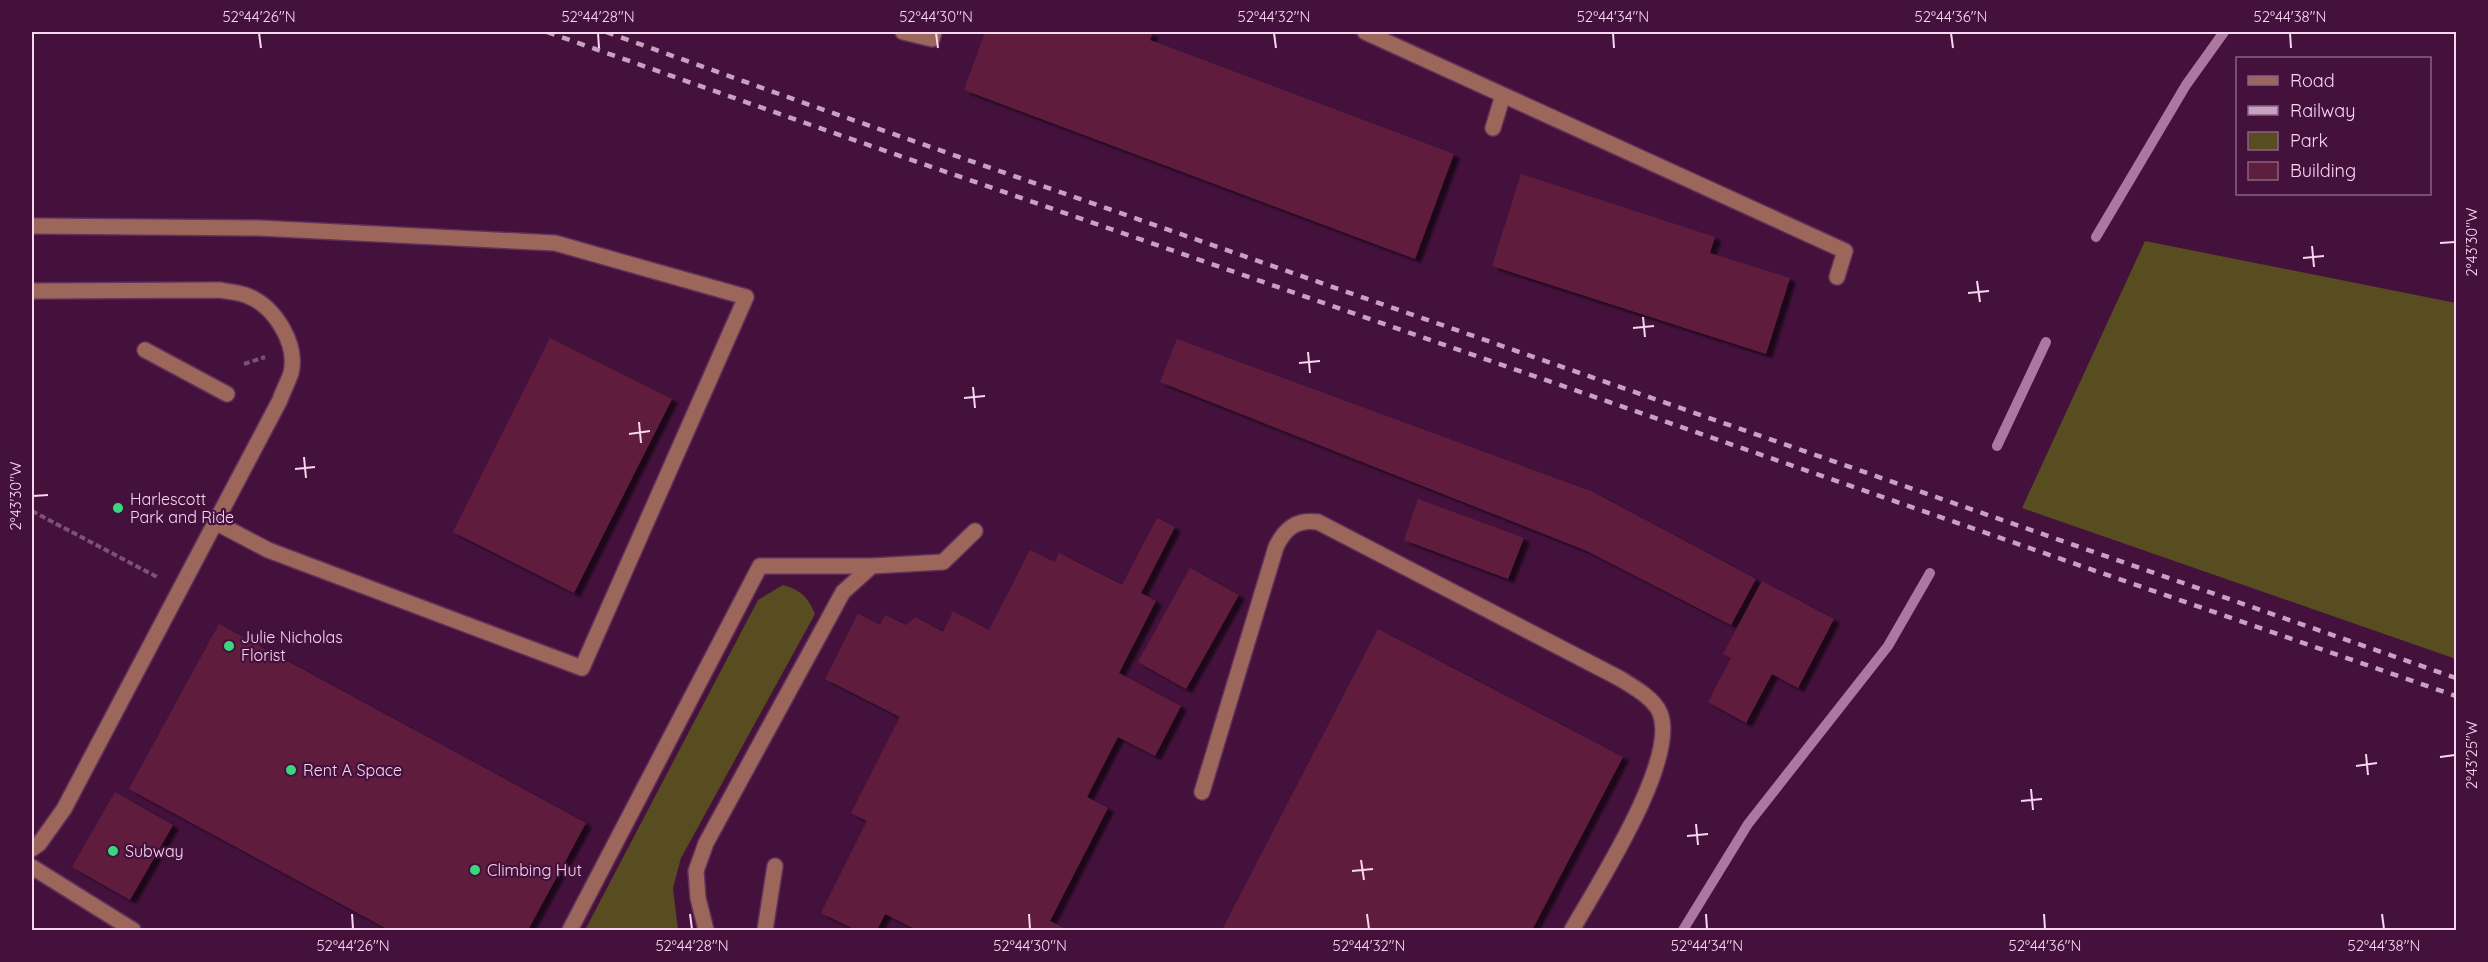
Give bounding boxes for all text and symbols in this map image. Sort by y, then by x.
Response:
text: 52°44'26"N [222,7,296,26]
text: 52°44'28"N [561,7,635,26]
text: 52°44'30"N [899,7,973,26]
text: 52°44'32"N [1237,7,1311,26]
text: 52°44'34"N [1577,7,1649,26]
text: 52°44'36"N [1915,7,1987,26]
text: 52°44'38"N [2254,7,2326,26]
legend [2236,57,2431,195]
text: Road [2290,69,2335,92]
text: Railway [2290,99,2356,122]
text: Park [2290,129,2328,152]
text: Building [2290,159,2356,182]
text: 2°43'30"W [2462,207,2481,276]
text: 2°43'30"W [6,461,25,530]
place label: Harlescott Park and Ride [130,489,234,527]
marker: Harlescott Park and Ride [111,501,125,515]
place label: Julie Nicholas Florist [241,627,343,665]
marker: Julie Nicholas Florist [222,639,236,653]
text: 2°43'25"W [2462,720,2481,789]
place label: Rent A Space [303,760,402,780]
marker: Rent A Space [284,763,298,777]
place label: Subway [125,841,184,861]
marker: Subway [106,844,120,858]
place label: Climbing Hut [487,860,582,880]
marker: Climbing Hut [468,863,482,877]
text: 52°44'26"N [316,936,390,955]
text: 52°44'28"N [655,936,729,955]
text: 52°44'30"N [993,936,1067,955]
text: 52°44'32"N [1332,936,1406,955]
text: 52°44'34"N [1671,936,1743,955]
text: 52°44'36"N [2009,936,2081,955]
text: 52°44'38"N [2348,936,2420,955]

